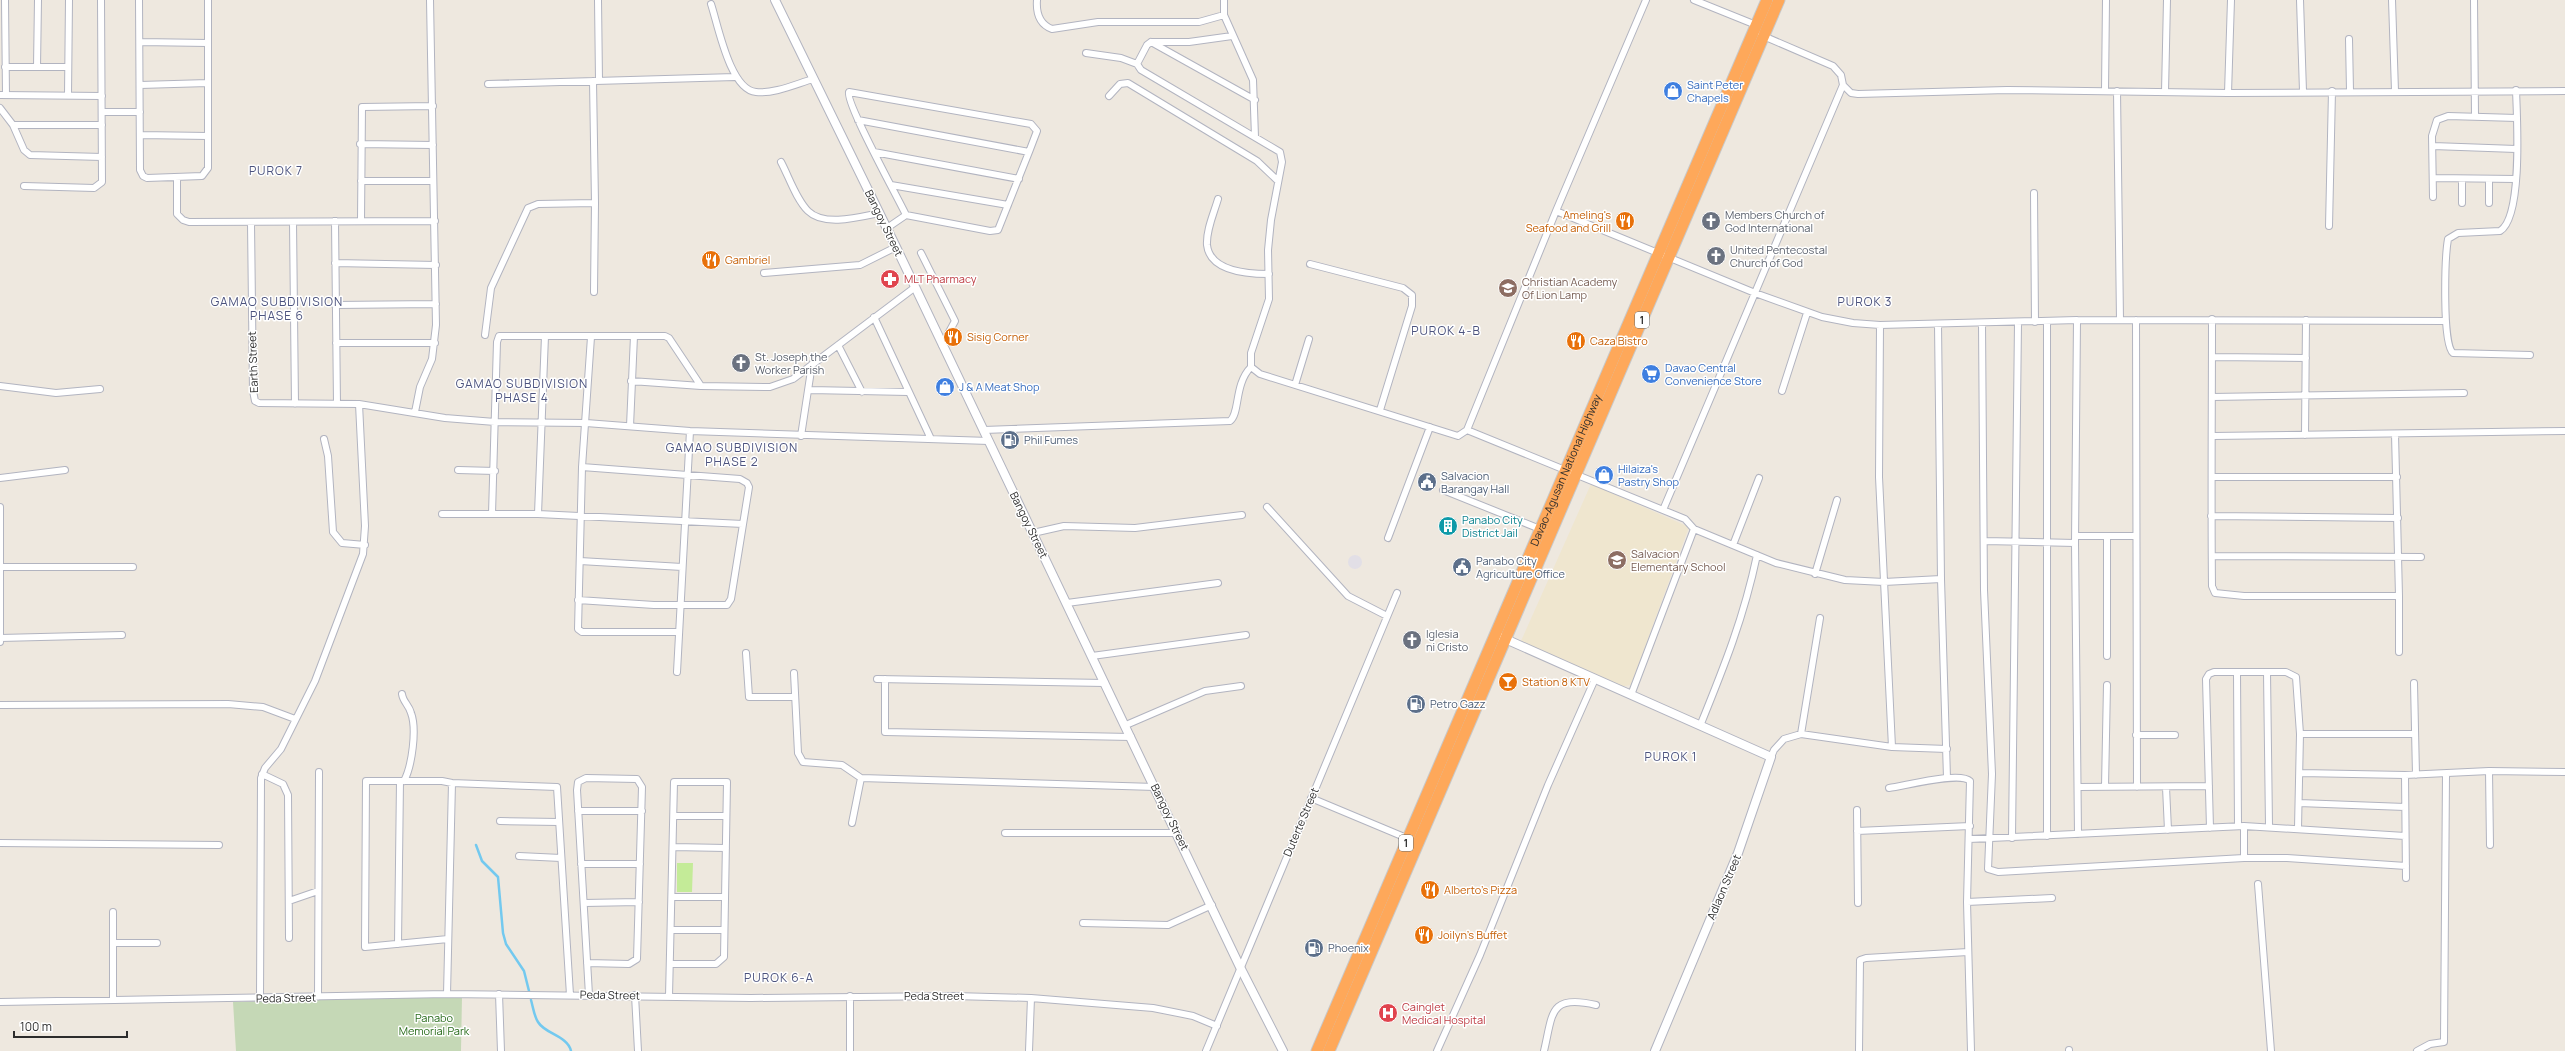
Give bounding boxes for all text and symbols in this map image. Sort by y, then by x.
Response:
place label: Saint Peter Chapels [1687,77,1743,105]
shop icon: Saint Peter Chapels [1662,80,1684,102]
district label: PUROK 7 [249,162,303,179]
street label: Bangoy Street [862,187,907,259]
place label: Ameling's Seafood and Grill [1526,207,1611,235]
place label: Members Church of God International [1725,207,1825,235]
restaurant icon: Ameling's Seafood and Grill [1614,210,1636,232]
church icon: Members Church of God International [1700,210,1722,232]
place label: United Pentecostal Church of God [1730,242,1827,270]
church icon: United Pentecostal Church of God [1705,245,1727,267]
restaurant icon: Gambriel [700,249,722,271]
place label: Gambriel [725,252,770,267]
pharmacy icon: MLT Pharmacy [879,268,901,290]
place label: MLT Pharmacy [904,271,977,286]
place label: Christian Academy Of Lion Lamp [1522,274,1618,302]
school or university icon: Christian Academy Of Lion Lamp [1497,277,1519,299]
district label: GAMAO SUBDIVISION PHASE 6 [211,293,343,324]
district label: PUROK 3 [1838,293,1892,310]
road number: 1 [1635,312,1649,328]
district label: PUROK 4-B [1411,322,1481,339]
restaurant icon: Sisig Corner [942,326,964,348]
place label: Sisig Corner [967,329,1029,344]
restaurant icon: Caza Bistro [1565,330,1587,352]
street label: Earth Street [244,331,261,393]
place label: Caza Bistro [1590,333,1648,348]
place label: St. Joseph the Worker Parish [755,349,828,377]
church icon: St. Joseph the Worker Parish [730,352,752,374]
place label: Davao Central Convenience Store [1665,360,1762,388]
supermarket icon: Davao Central Convenience Store [1640,363,1662,385]
district label: GAMAO SUBDIVISION PHASE 4 [456,375,588,406]
shop icon: J & A Meat Shop [934,376,956,398]
place label: J & A Meat Shop [959,379,1040,394]
street label: Davao-Agusan National Highway [1526,391,1604,548]
fuel station icon: Phil Fumes [999,429,1021,451]
place label: Phil Fumes [1024,432,1078,447]
district label: GAMAO SUBDIVISION PHASE 2 [666,439,798,470]
place label: Hilaiza's Pastry Shop [1618,461,1679,489]
shop icon: Hilaiza's Pastry Shop [1593,464,1615,486]
place label: Salvacion Barangay Hall [1441,468,1509,496]
public building icon: Salvacion Barangay Hall [1416,471,1438,493]
street label: Bangoy Street [1007,489,1052,561]
place label: Panabo City District Jail [1462,512,1523,540]
building icon: Panabo City District Jail [1437,515,1459,537]
place label: Salvacion Elementary School [1631,546,1726,574]
school or university icon: Salvacion Elementary School [1606,549,1628,571]
place label: Panabo City Agriculture Office [1476,553,1566,581]
public building icon: Panabo City Agriculture Office [1451,556,1473,578]
place label: Iglesia ni Cristo [1426,626,1469,654]
church icon: Iglesia ni Cristo [1401,629,1423,651]
bar icon: Station 8 KTV [1497,671,1519,693]
place label: Station 8 KTV [1522,674,1590,689]
fuel station icon: Petro Gazz [1405,693,1427,715]
place label: Petro Gazz [1430,696,1486,711]
district label: PUROK 1 [1645,748,1697,765]
street label: Bangoy Street [1148,781,1193,853]
street label: Duterte Street [1279,785,1322,859]
road number: 1 [1399,835,1413,851]
street label: Adlaon Street [1703,852,1744,922]
restaurant icon: Alberto's Pizza [1419,879,1441,901]
place label: Alberto's Pizza [1444,882,1517,897]
restaurant icon: Joilyn's Buffet [1413,924,1435,946]
place label: Joilyn's Buffet [1438,927,1507,942]
fuel station icon: Phoenix [1303,937,1325,959]
place label: Phoenix [1328,940,1369,955]
district label: PUROK 6-A [744,969,814,986]
street label: Peda Street [580,986,640,1003]
street label: Peda Street [904,988,964,1003]
street label: Peda Street [256,989,316,1006]
place label: Cainglet Medical Hospital [1402,999,1486,1027]
hospital icon: Cainglet Medical Hospital [1377,1002,1399,1024]
park label: Panabo Memorial Park [399,1010,470,1038]
scale bar [14,1013,127,1039]
text: 100 m [20,1018,52,1035]

